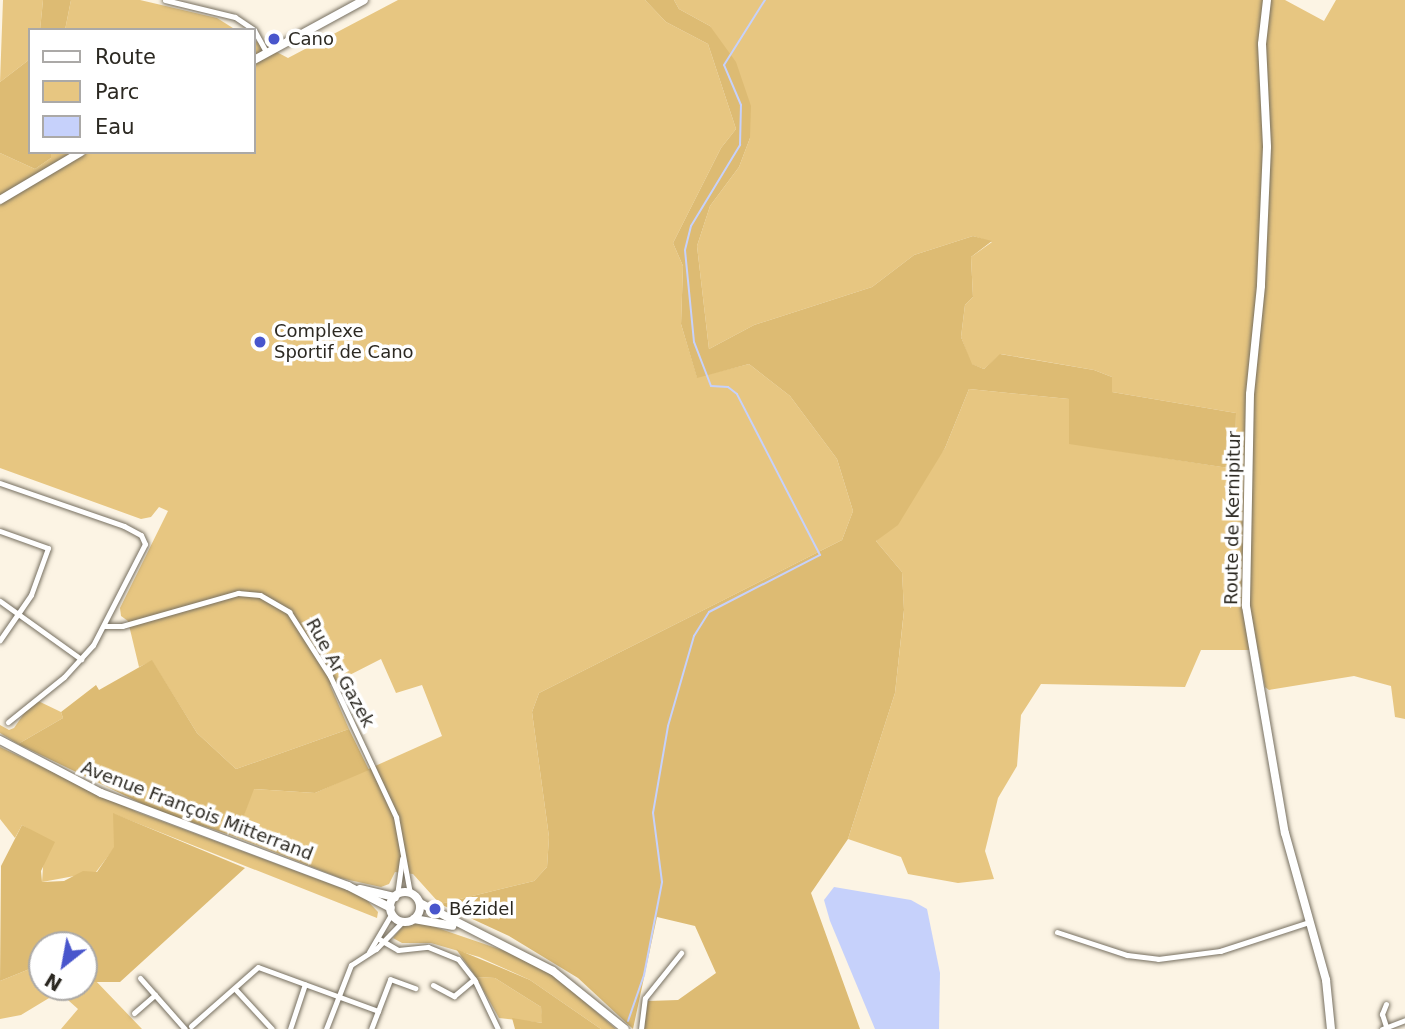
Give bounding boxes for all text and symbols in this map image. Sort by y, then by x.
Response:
legend [28,28,256,154]
place label: Cano [288,28,334,50]
marker: Cano [266,31,282,47]
text: Route [95,45,156,69]
text: Parc [95,80,139,104]
text: Eau [95,115,134,139]
place label: Complexe Sportif de Cano [274,321,414,364]
marker: Complexe Sportif de Cano [252,334,268,350]
street label: Route de Kernipitur [1221,431,1245,605]
street label: Rue Ar Gazek [301,615,379,731]
street label: Avenue François Mitterrand [78,757,316,865]
place label: Bézidel [449,898,514,920]
marker: Bézidel [427,901,443,917]
north arrow [28,931,98,1001]
text: N [41,969,66,996]

